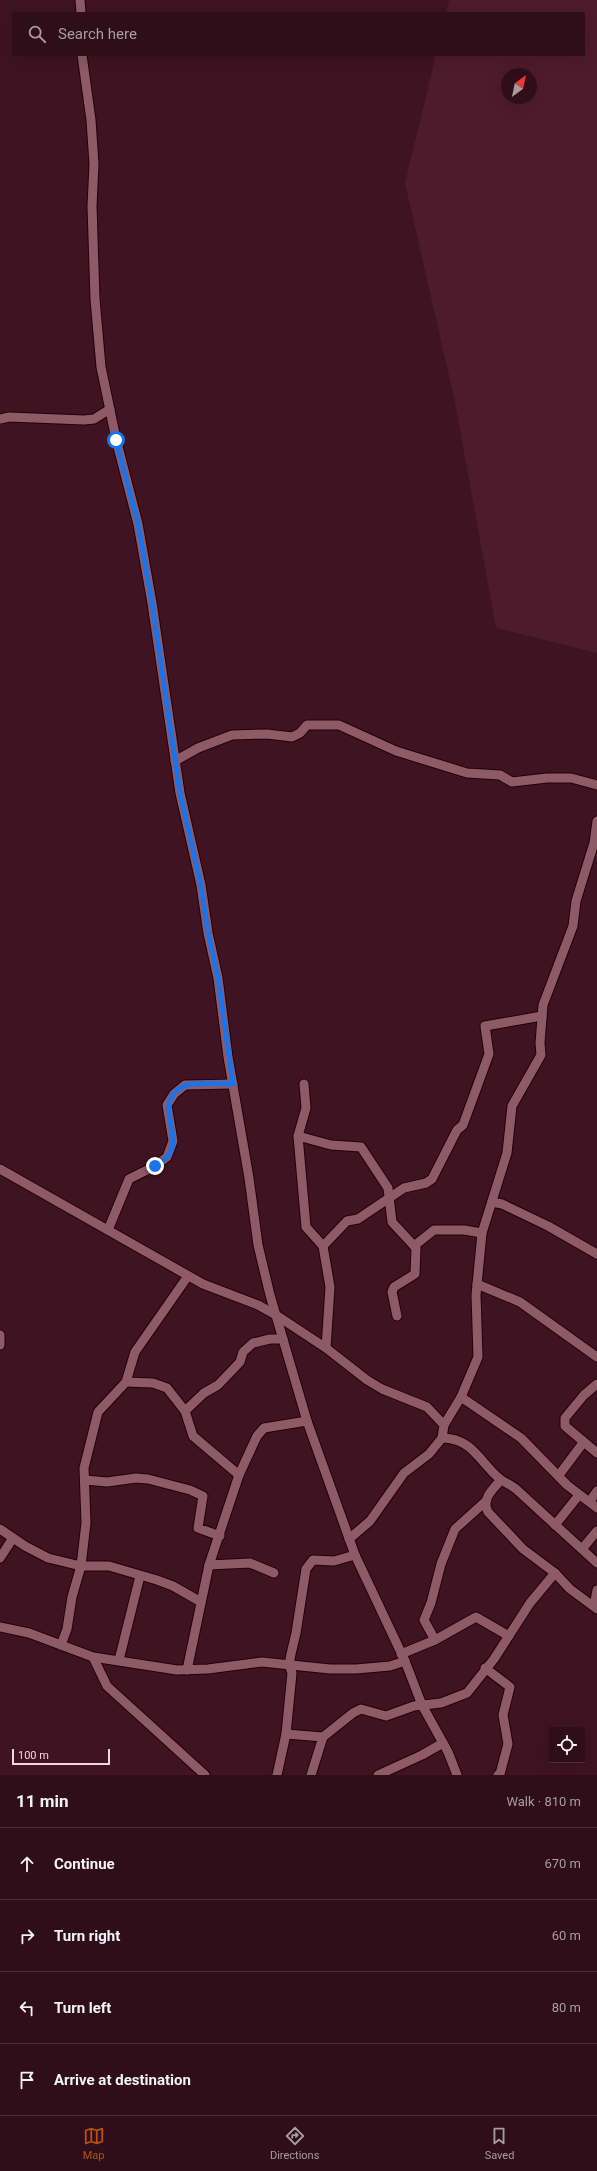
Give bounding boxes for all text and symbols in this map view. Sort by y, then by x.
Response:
search box [12,12,585,56]
icon: search [26,23,48,45]
text: Search here [58,25,137,43]
north arrow [501,68,537,104]
route start [107,431,125,449]
route end [146,1157,164,1175]
map controls [549,1727,585,1763]
button: locate [549,1727,585,1763]
scale bar [12,1747,110,1766]
text: 100 m [18,1749,49,1762]
text: 11 min [16,1791,69,1811]
text: Walk · 810 m [506,1794,581,1809]
icon: ahead [16,1853,38,1875]
text: Continue [54,1855,115,1873]
text: 670 m [544,1856,581,1871]
icon: right [16,1925,38,1947]
text: Turn right [54,1927,120,1945]
text: 60 m [552,1928,581,1943]
icon: left [16,1997,38,2019]
text: Turn left [54,1999,111,2017]
text: 80 m [552,2000,581,2015]
icon: arrive [16,2069,38,2091]
text: Arrive at destination [54,2071,191,2089]
tab: Map [83,2125,105,2162]
tab: Directions [270,2125,319,2162]
tab: Saved [485,2125,514,2162]

